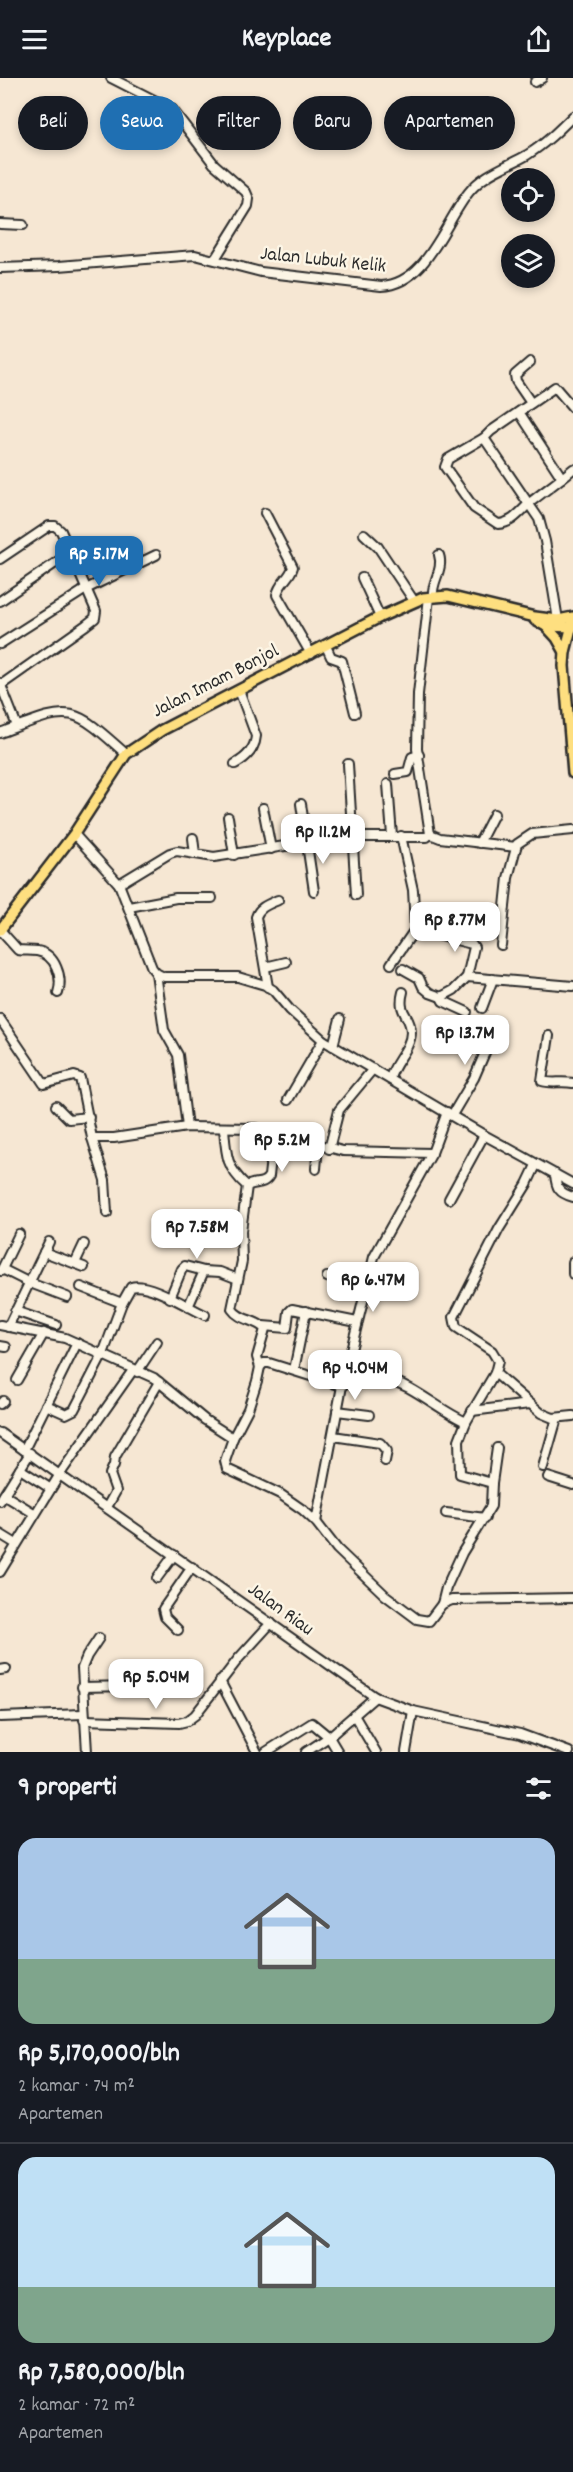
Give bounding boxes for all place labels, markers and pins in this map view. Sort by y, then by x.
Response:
pin: Rp 5.17M [37,536,161,587]
pin: Rp 11.2M [261,814,385,865]
pin: Rp 8.77M [393,902,517,953]
pin: Rp 13.7M [403,1015,527,1066]
pin: Rp 5.2M [227,1122,337,1173]
pin: Rp 7.58M [135,1209,259,1260]
pin: Rp 6.47M [311,1262,435,1313]
pin: Rp 4.04M [293,1350,417,1401]
pin: Rp 5.04M [94,1659,218,1710]

